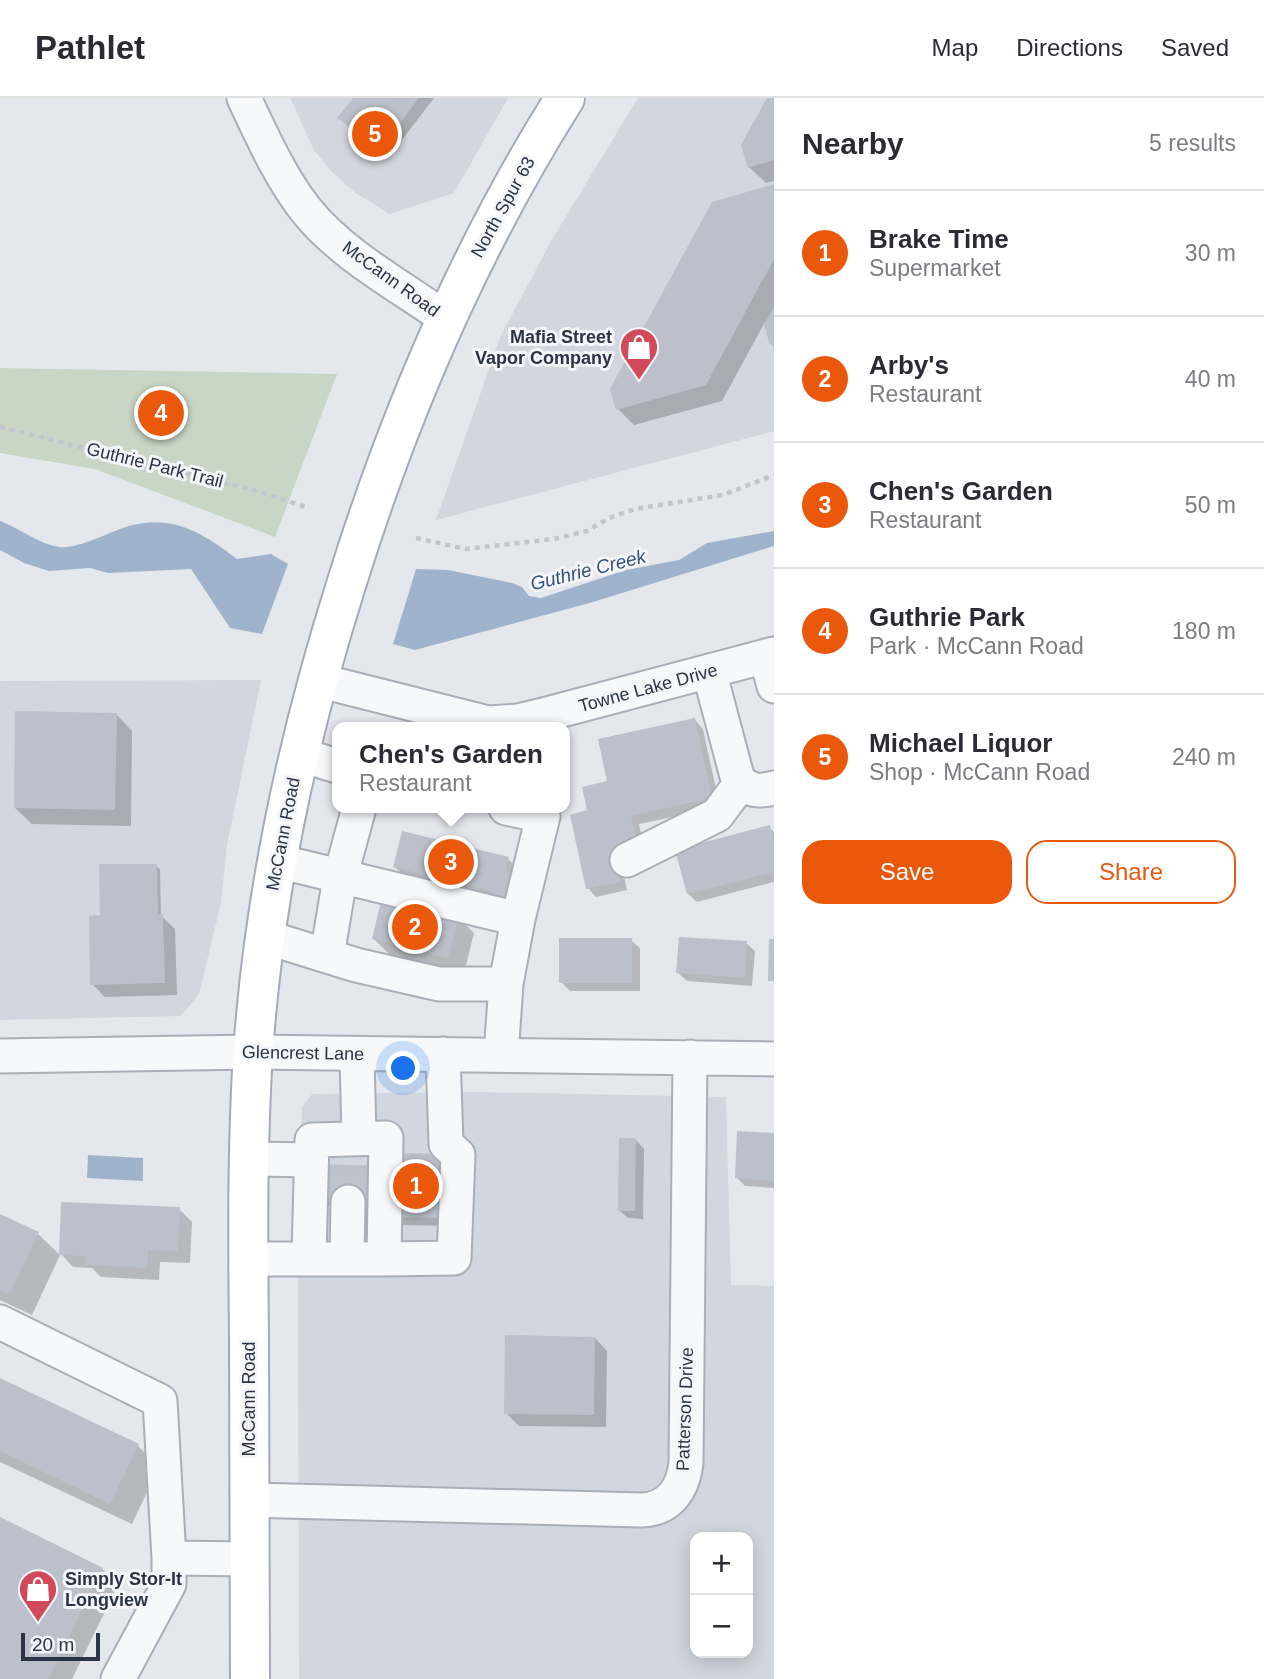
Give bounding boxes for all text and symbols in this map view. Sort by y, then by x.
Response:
text: Pathlet [35,29,145,66]
text: Map [932,34,978,61]
text: Directions [1016,34,1123,61]
text: Saved [1161,34,1229,61]
pin: 5 [352,108,398,160]
text: Nearby [802,127,904,160]
text: 5 results [1149,130,1236,156]
street label: North Spur 63 [467,153,539,261]
text: Brake Time [869,224,1009,254]
street label: McCann Road [339,237,443,321]
text: 1 [819,240,831,266]
text: 30 m [1185,240,1236,266]
text: Supermarket [869,255,1001,281]
shop icon: Mafia Street Vapor Company [618,326,660,381]
place label: Mafia Street Vapor Company [475,327,612,368]
text: Arby's [869,350,949,380]
text: 2 [819,366,831,392]
text: 40 m [1185,366,1236,392]
text: Restaurant [869,381,982,407]
pin: 4 [138,387,184,439]
street label: Guthrie Park Trail [85,438,225,492]
text: Chen's Garden [869,476,1053,506]
text: 3 [819,492,831,518]
text: 50 m [1185,492,1236,518]
text: Restaurant [869,507,982,533]
water label: Guthrie Creek [528,545,649,594]
text: Guthrie Park [869,602,1025,632]
text: 4 [819,618,831,644]
text: 180 m [1172,618,1236,644]
text: Park · McCann Road [869,633,1084,659]
street label: Towne Lake Drive [576,660,720,716]
popup [332,722,570,813]
text: Michael Liquor [869,728,1052,758]
text: Chen's Garden [359,739,543,769]
text: 5 [819,744,831,770]
text: 240 m [1172,744,1236,770]
text: Shop · McCann Road [869,759,1090,785]
text: Restaurant [359,770,472,796]
street label: McCann Road [262,776,304,892]
pin: 3 [428,836,474,888]
button: Save [802,840,1012,904]
button: Share [1026,840,1236,904]
pin: 2 [392,901,438,953]
street label: Glencrest Lane [242,1042,364,1064]
your location [386,1051,420,1085]
pin: 1 [393,1160,439,1212]
street label: McCann Road [239,1341,259,1457]
street label: Patterson Drive [673,1347,697,1471]
map controls [690,1532,753,1658]
button: + [690,1532,753,1595]
shop icon: Simply Stor-It Longview [17,1568,59,1623]
place label: Simply Stor-It Longview [65,1569,182,1610]
button: − [690,1595,753,1658]
scale bar [21,1630,100,1662]
text: 20 m [32,1634,74,1655]

